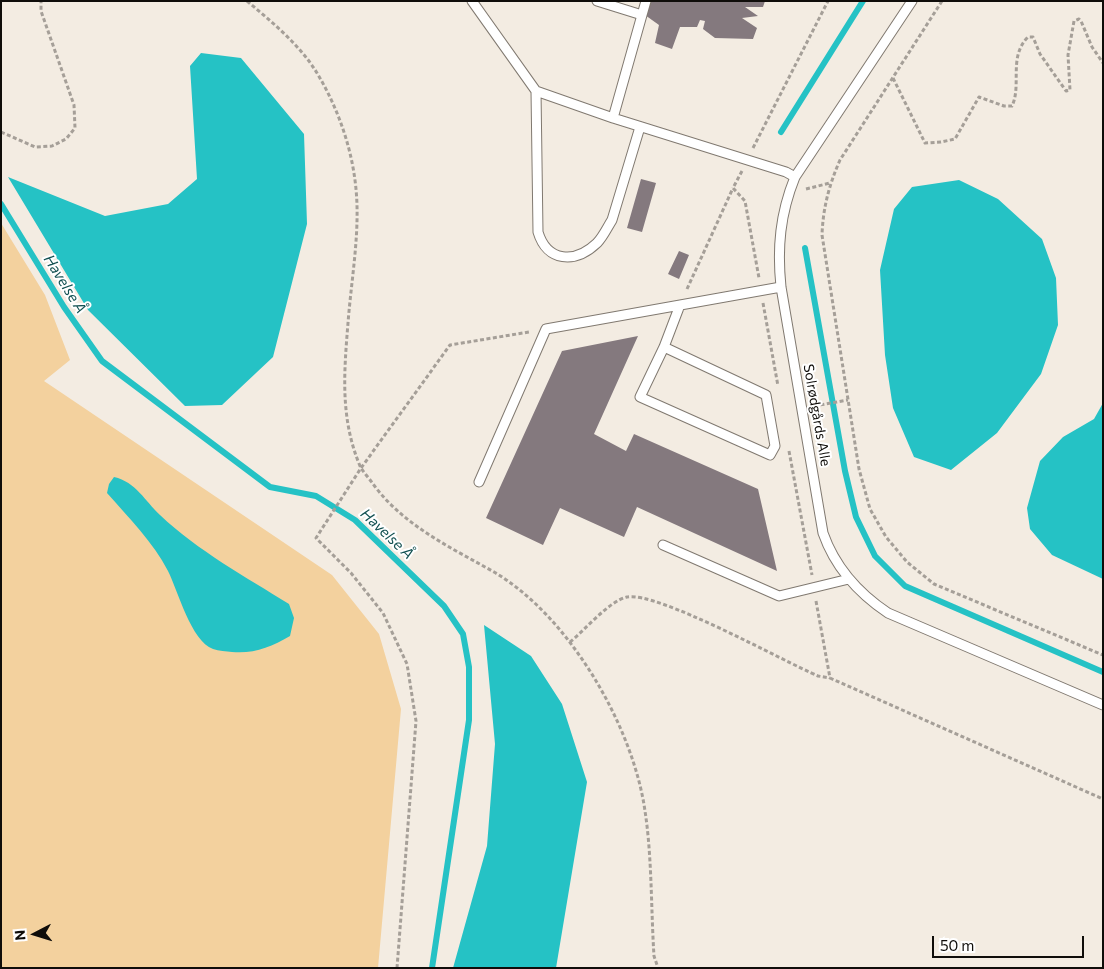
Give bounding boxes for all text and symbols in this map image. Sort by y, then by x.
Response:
water label: Havelse Å [40,251,90,317]
street label: Solrødgårds Alle [800,363,834,467]
water label: Havelse Å [357,505,417,563]
north arrow [10,909,60,959]
scale bar [934,926,1086,958]
text: N [11,929,28,941]
text: 50 m [940,936,974,954]

